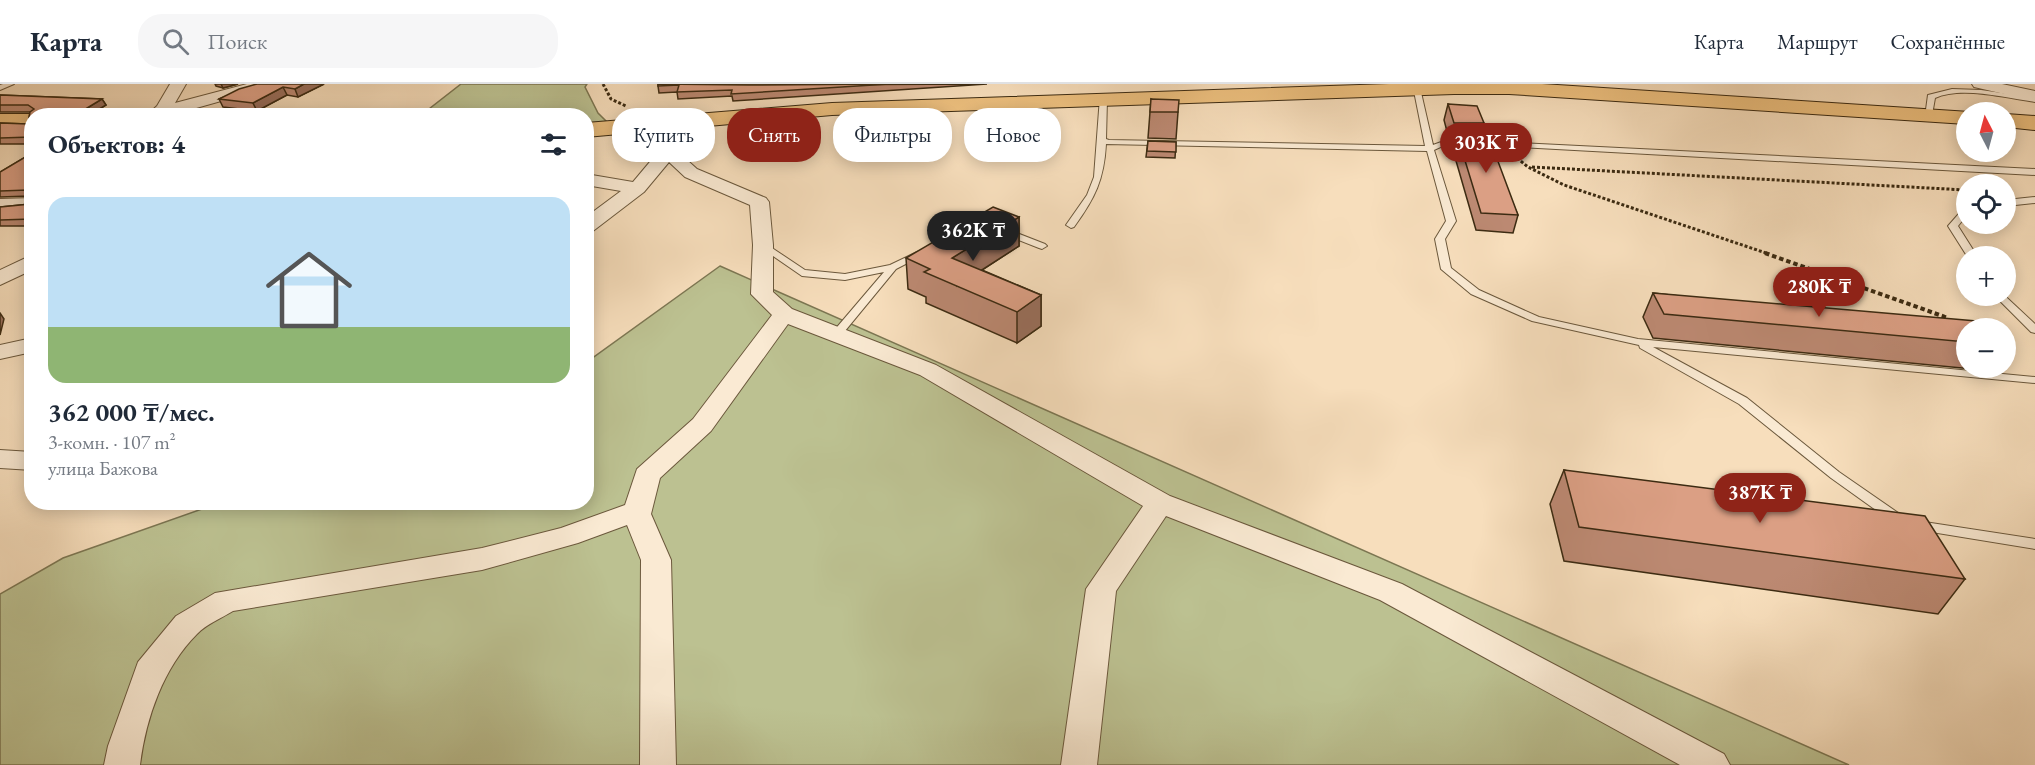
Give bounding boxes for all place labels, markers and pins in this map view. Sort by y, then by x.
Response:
pin: 303K ₸ [1437,123,1535,174]
pin: 362K ₸ [924,211,1022,262]
pin: 280K ₸ [1770,267,1868,318]
pin: 387K ₸ [1711,473,1809,524]

